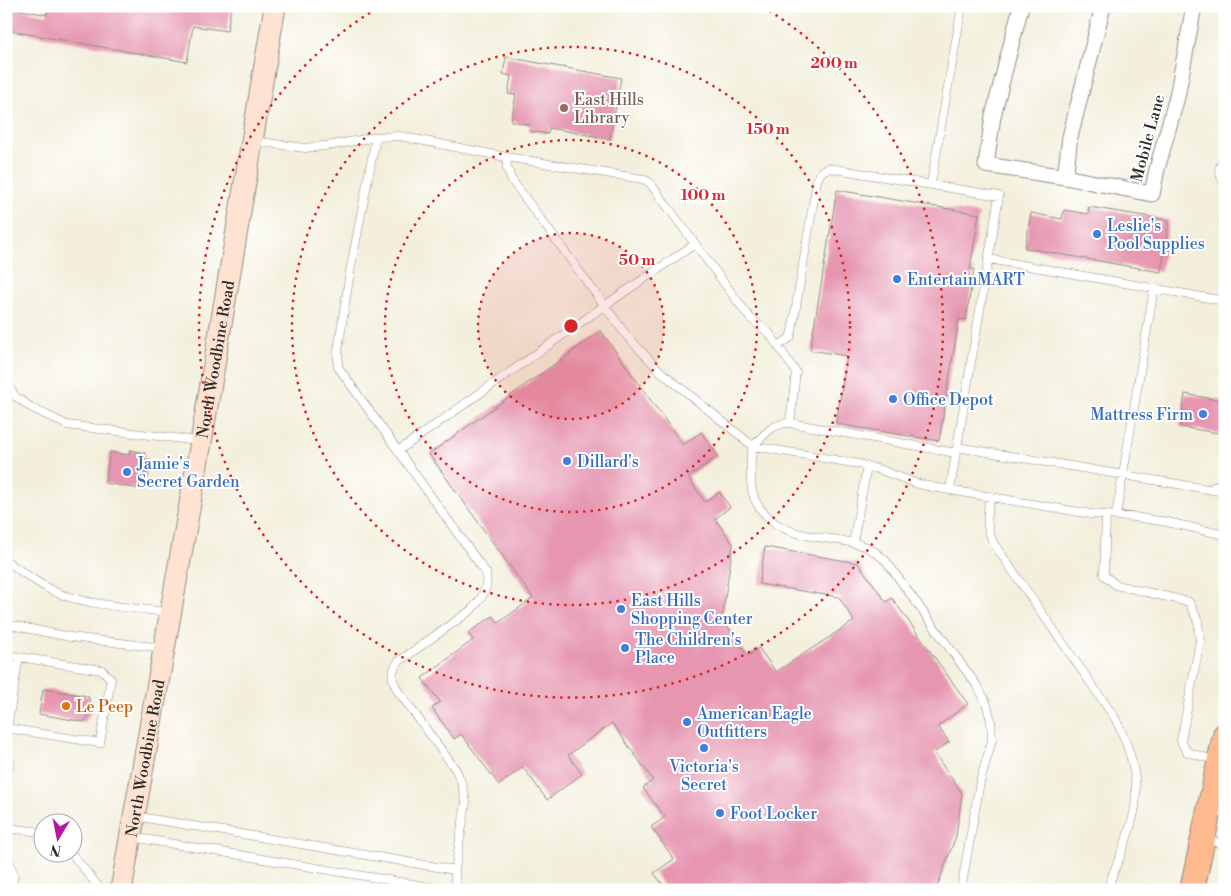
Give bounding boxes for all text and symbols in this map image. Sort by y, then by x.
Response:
text: 200 m [810,54,858,73]
place label: East Hills Library [574,90,644,128]
street label: Mobile Lane [1127,92,1169,184]
marker: East Hills Library [558,102,570,114]
text: 150 m [746,120,790,139]
text: 100 m [681,186,726,205]
place label: Leslie's Pool Supplies [1107,216,1205,254]
marker: Leslie's Pool Supplies [1091,228,1103,240]
text: 50 m [619,251,655,270]
place label: EntertainMART [907,270,1025,290]
marker: EntertainMART [891,273,903,285]
street label: North Woodbine Road [193,279,239,440]
centre of rings [562,317,580,335]
place label: Office Depot [903,390,994,410]
marker: Office Depot [887,393,899,405]
place label: Mattress Firm [1090,405,1193,425]
marker: Mattress Firm [1197,408,1209,420]
place label: Dillard's [577,452,639,472]
place label: Jamie's Secret Garden [136,454,240,492]
marker: Dillard's [561,455,573,467]
marker: Jamie's Secret Garden [121,466,133,478]
place label: East Hills Shopping Center [631,591,753,629]
marker: East Hills Shopping Center [615,603,627,615]
place label: The Children's Place [635,630,742,668]
marker: The Children's Place [619,642,631,654]
street label: North Woodbine Road [122,678,169,839]
place label: Le Peep [76,697,133,717]
marker: Le Peep [60,700,72,712]
place label: American Eagle Outfitters [696,704,812,742]
marker: American Eagle Outfitters [681,716,693,728]
marker: Victoria's Secret [698,742,710,754]
place label: Victoria's Secret [668,757,739,795]
place label: Foot Locker [730,804,817,824]
marker: Foot Locker [714,807,726,819]
north arrow [32,814,82,864]
text: N [49,840,63,860]

